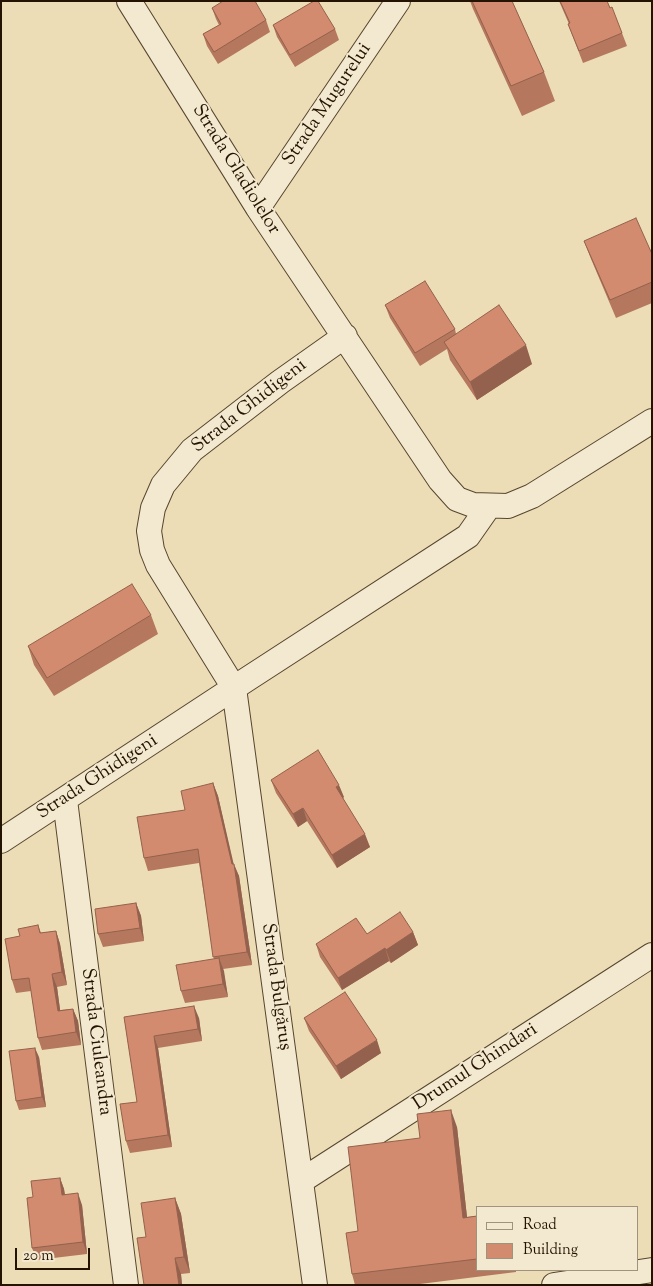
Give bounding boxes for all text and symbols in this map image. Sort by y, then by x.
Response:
street label: Strada Mugurelui [279,39,377,171]
street label: Strada Gladiolelor [186,101,284,239]
street label: Strada Ghidigeni [188,355,312,459]
street label: Strada Ghidigeni [33,730,163,826]
street label: Strada Bulgăruș [255,922,295,1052]
street label: Strada Ciuleandra [75,967,115,1117]
street label: Drumul Ghindari [409,1019,543,1117]
legend [476,1206,638,1271]
text: Road [523,1215,557,1236]
scale bar [18,1238,92,1270]
text: Building [523,1240,578,1261]
text: 20 m [23,1246,54,1267]

